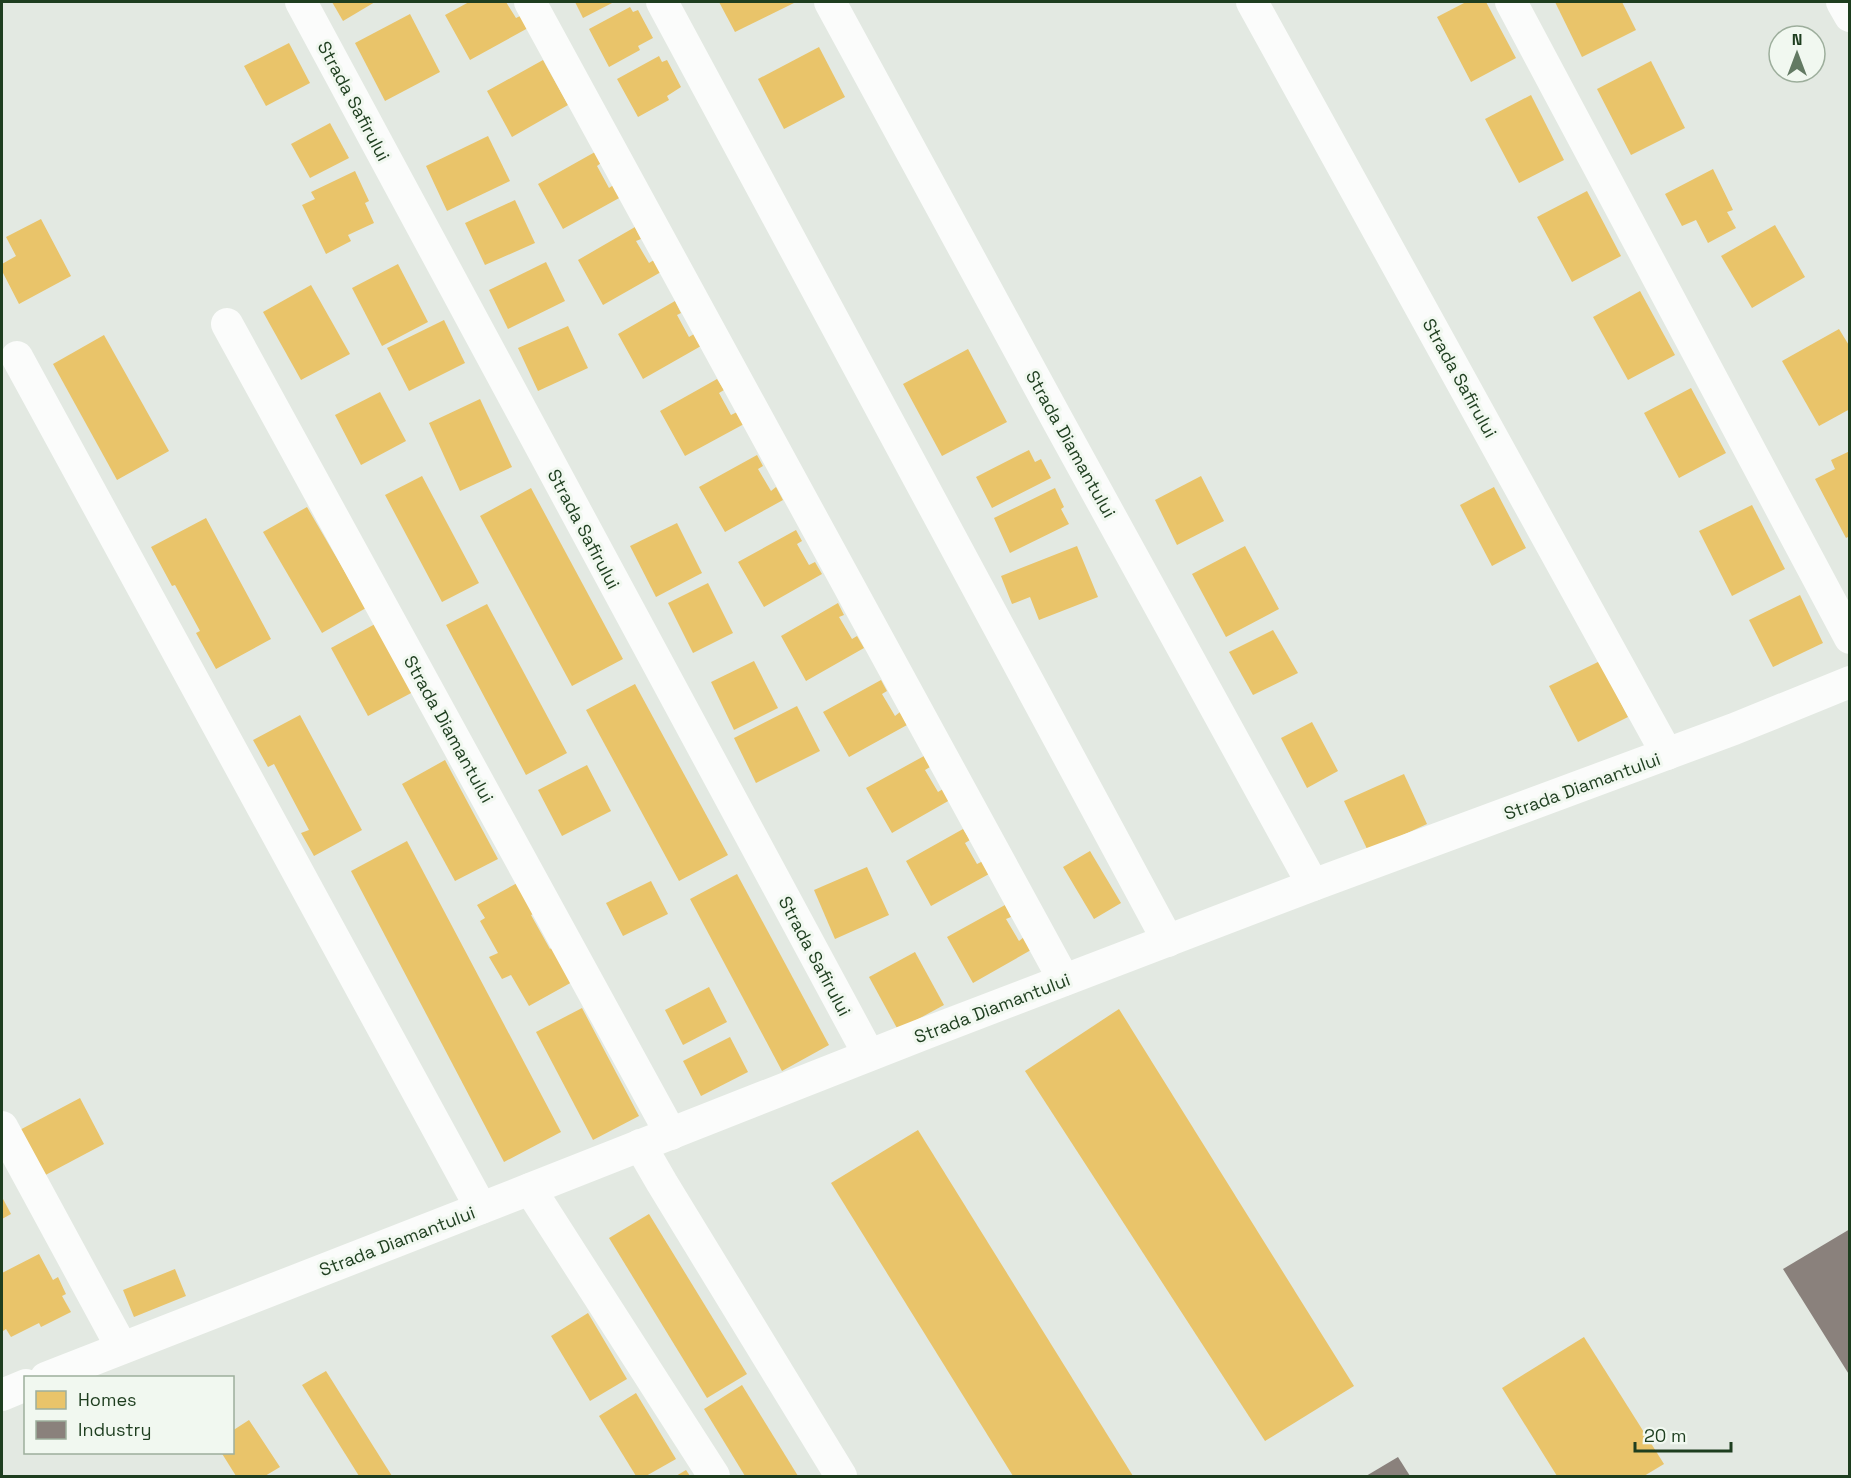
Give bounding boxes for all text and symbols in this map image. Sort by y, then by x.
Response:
north arrow [1767,24,1827,84]
text: N [1792,29,1802,50]
street label: Strada Safirului [313,37,395,165]
street label: Strada Safirului [1418,314,1502,442]
street label: Strada Diamantului [1021,366,1121,522]
street label: Strada Safirului [543,465,625,593]
street label: Strada Diamantului [399,651,499,807]
street label: Strada Diamantului [1501,747,1663,825]
street label: Strada Safirului [774,892,856,1020]
street label: Strada Diamantului [911,968,1073,1048]
street label: Strada Diamantului [316,1201,478,1281]
legend [24,1376,234,1454]
text: Homes [78,1388,137,1411]
scale bar [1635,1415,1731,1453]
text: Industry [78,1418,151,1441]
text: 20 m [1644,1424,1687,1447]

